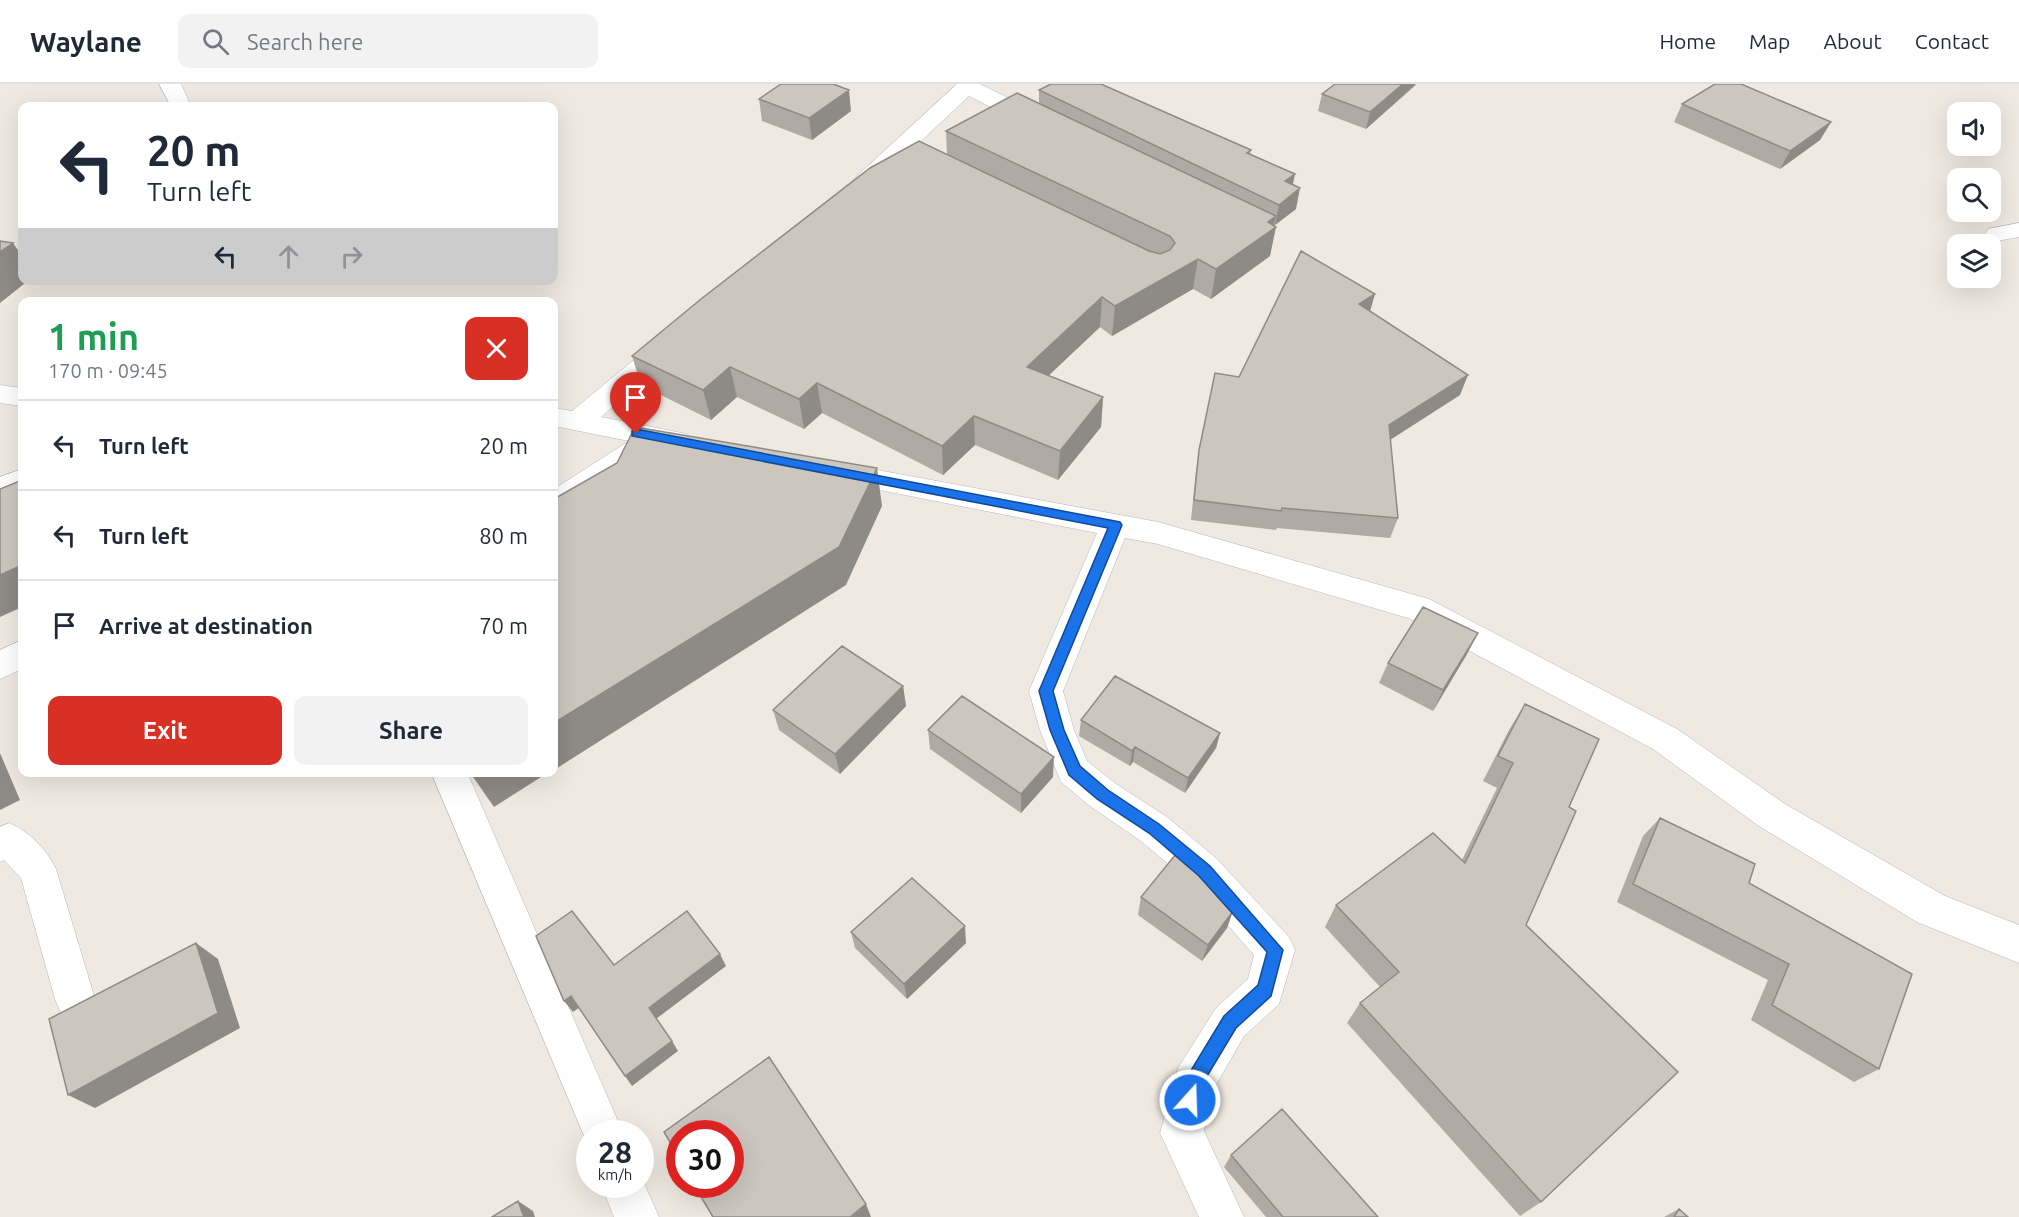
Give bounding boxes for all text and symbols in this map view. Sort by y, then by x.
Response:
search box [178,14,598,68]
icon: search [199,25,232,58]
text: Waylane [30,26,142,57]
text: Search here [247,29,363,54]
text: Home [1659,29,1716,53]
text: Map [1749,29,1790,53]
text: About [1823,29,1882,53]
text: Contact [1915,29,1989,53]
map controls [1947,102,2001,288]
button: sound [1947,102,2001,156]
icon: left [48,126,126,204]
text: 20 m [147,127,241,174]
button: search [1947,168,2001,222]
text: Turn left [147,176,251,206]
button: layers [1947,234,2001,288]
icon: left [209,240,242,273]
icon: ahead [272,240,305,273]
icon: right [335,240,368,273]
text: 1 min [48,316,139,357]
button: close [465,317,528,380]
text: 170 m · 09:45 [48,359,168,382]
pin [610,372,661,434]
icon: arrive [619,381,652,414]
icon: left [48,429,81,462]
text: Turn left [99,433,189,458]
text: 20 m [479,433,528,458]
icon: left [48,519,81,552]
text: Turn left [99,523,189,548]
text: 80 m [479,523,528,548]
icon: arrive [48,609,81,642]
text: Arrive at destination [99,613,313,638]
text: 70 m [479,613,528,638]
button: Exit [48,696,282,765]
button: Share [294,696,528,765]
position arrow [1158,1068,1222,1132]
speed limit sign: 30 [666,1120,744,1198]
text: 28 [598,1135,632,1169]
text: km/h [598,1166,632,1183]

